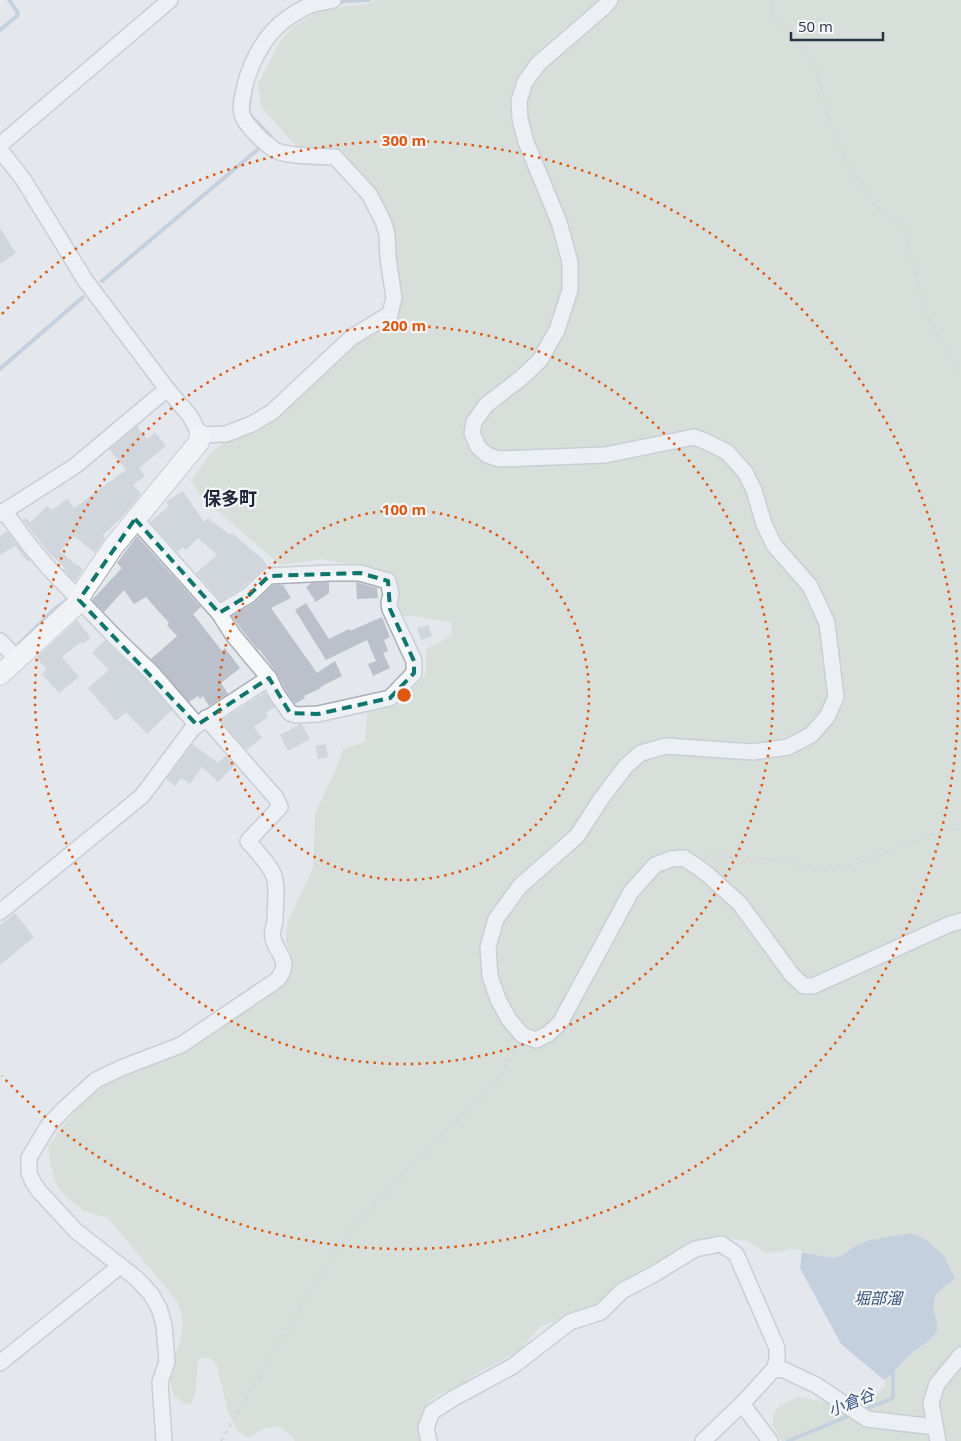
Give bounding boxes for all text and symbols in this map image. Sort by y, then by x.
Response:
scale bar [791,10,884,42]
text: 50 m [798,16,833,36]
text: 300 m [382,130,426,150]
text: 200 m [382,315,426,335]
district label: 保多町 [203,486,257,510]
text: 100 m [382,499,426,519]
centre of rings [395,686,413,704]
water label: 堀部溜 [854,1287,905,1309]
water label: 小倉谷 [825,1382,879,1421]

